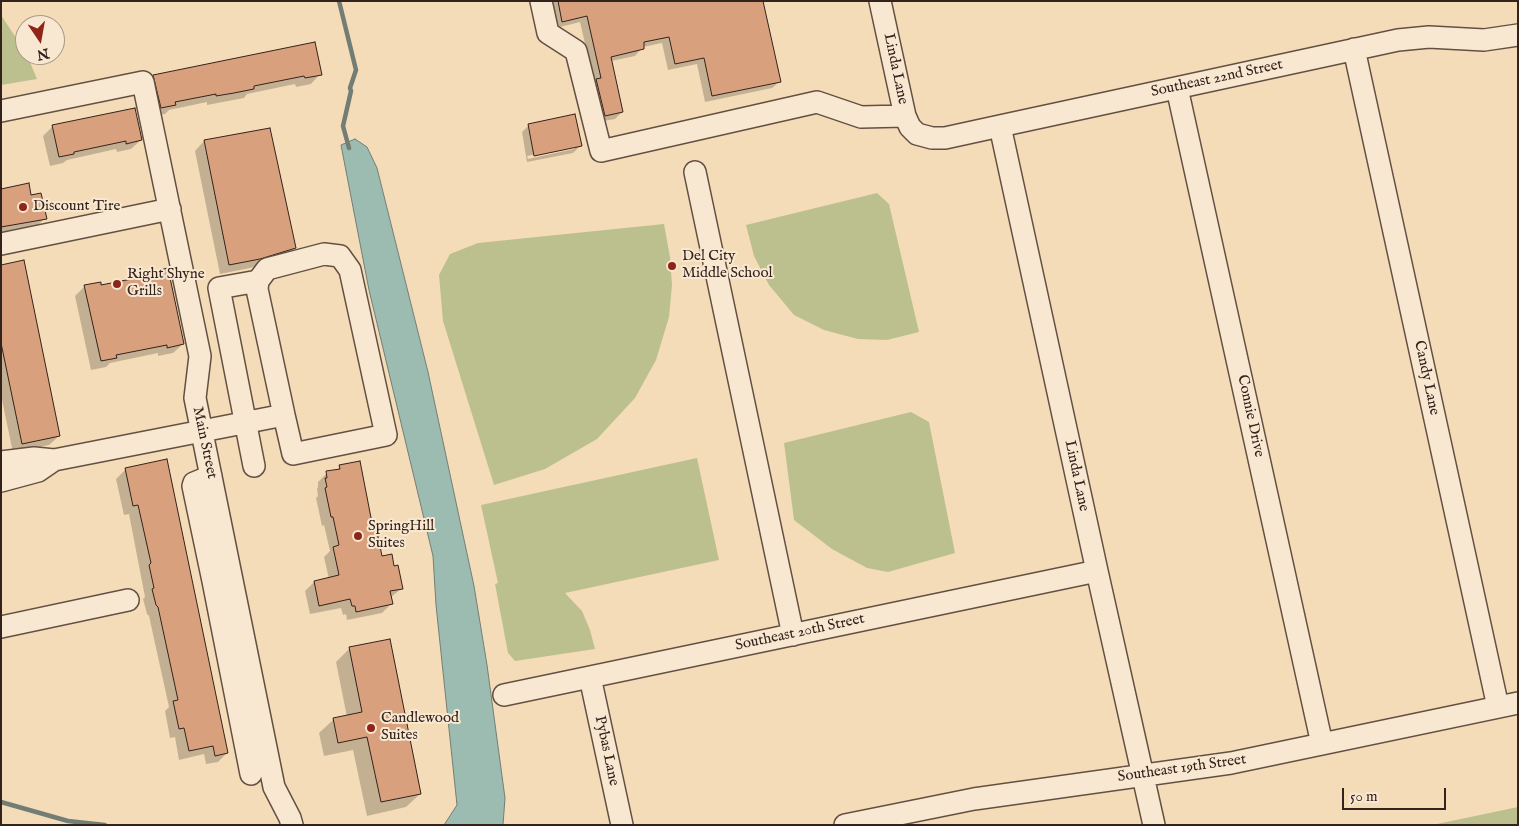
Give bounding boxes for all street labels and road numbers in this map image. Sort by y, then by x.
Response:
street label: Linda Lane [879,32,911,106]
street label: Southeast 22nd Street [1149,56,1285,102]
street label: Candy Lane [1409,339,1443,417]
street label: Connie Drive [1232,373,1268,459]
street label: Main Street [188,405,220,481]
street label: Linda Lane [1060,439,1092,513]
street label: Southeast 20th Street [734,611,866,655]
street label: Pybas Lane [590,714,622,788]
street label: Southeast 19th Street [1117,751,1247,787]

